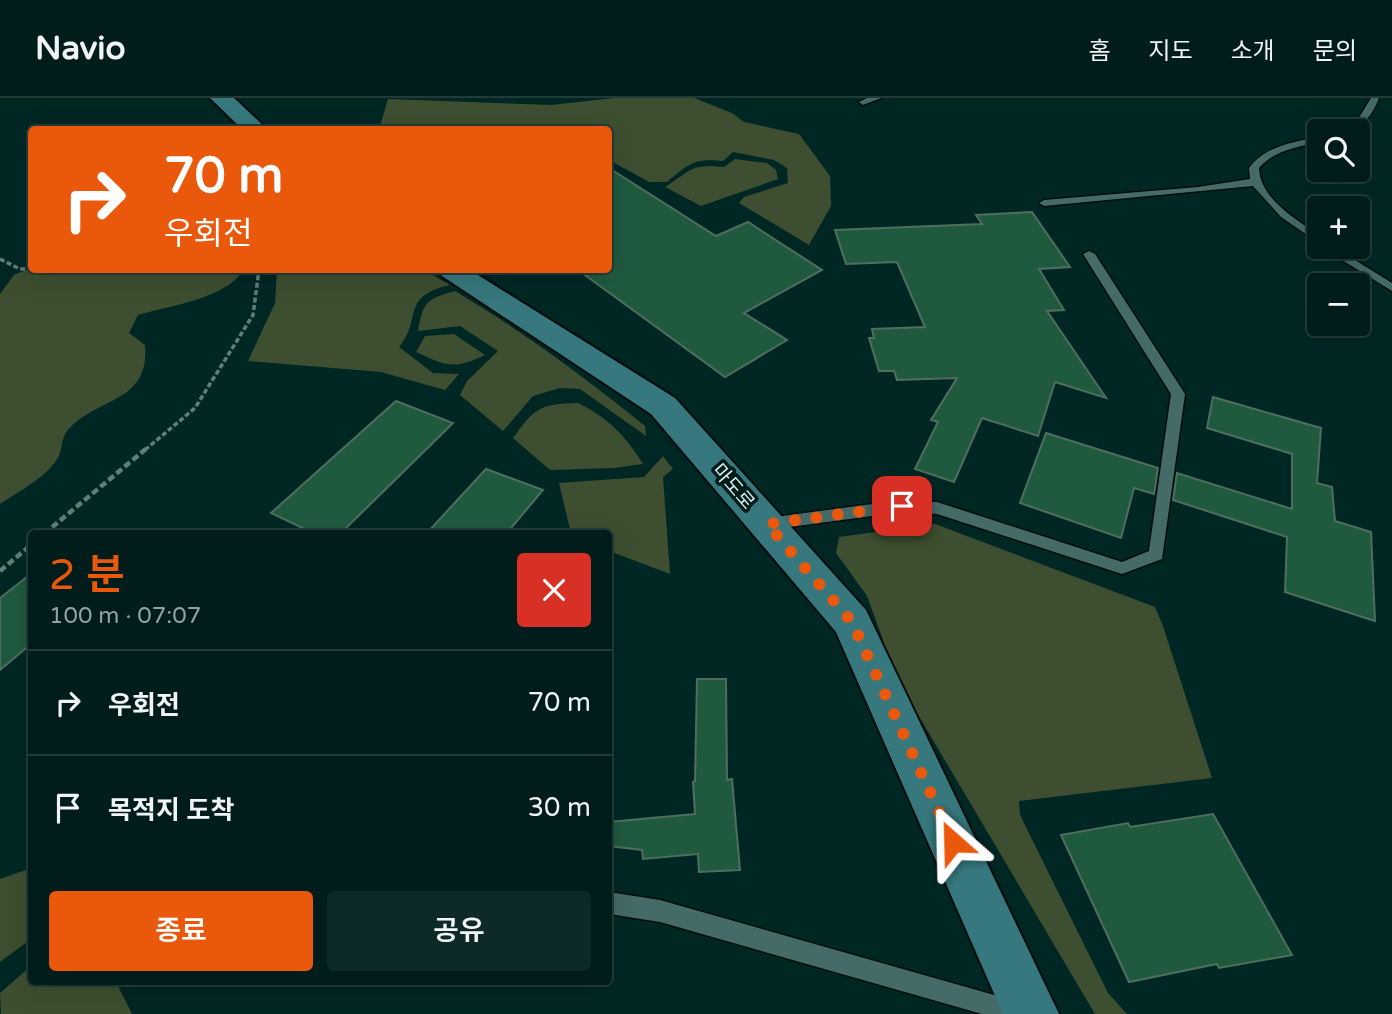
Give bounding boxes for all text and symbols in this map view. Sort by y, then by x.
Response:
text: Navio [35,29,126,68]
text: 홈 [1088,37,1110,66]
text: 지도 [1148,37,1193,66]
text: 소개 [1231,37,1275,66]
text: 문의 [1313,37,1357,66]
map controls [1307,119,1370,336]
button: search [1307,119,1370,182]
text: 70 m [164,147,283,206]
icon: right [49,154,140,245]
button: + [1307,196,1370,259]
text: 우회전 [164,215,252,253]
button: − [1307,273,1370,336]
street label: 마도로 [708,460,759,514]
pin [872,476,932,536]
icon: arrive [883,487,921,525]
text: 2 분 [49,550,125,601]
button: close [517,553,591,627]
text: 100 m · 07:07 [49,602,201,630]
icon: right [49,684,87,722]
text: 70 m [528,687,591,718]
text: 우회전 [108,690,180,721]
icon: arrive [49,789,87,827]
text: 30 m [528,792,591,823]
text: 목적지 도착 [108,795,234,826]
position arrow [916,805,990,879]
button: 종료 [49,891,313,971]
button: 공유 [327,891,591,971]

